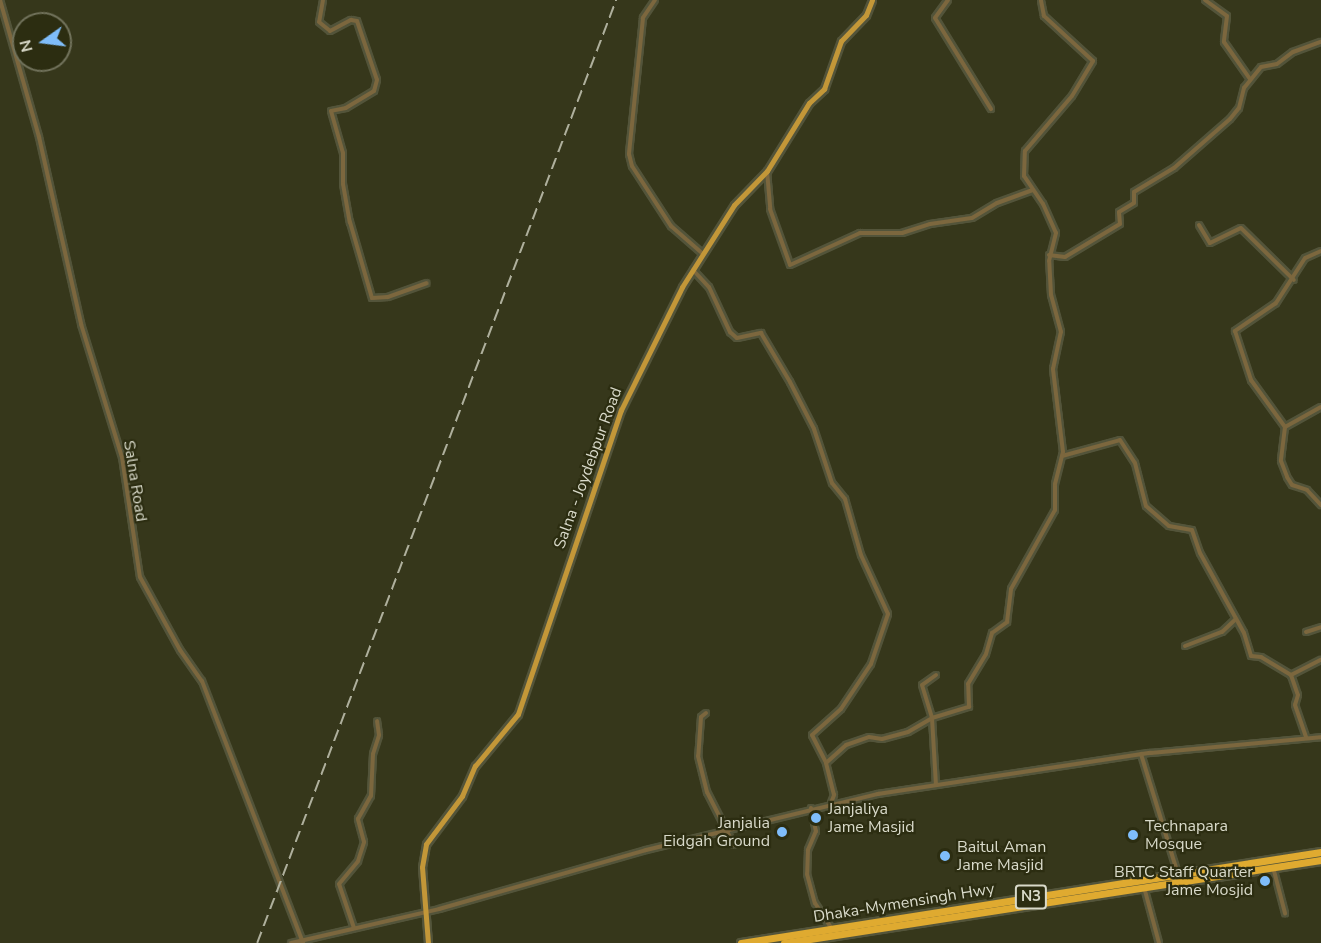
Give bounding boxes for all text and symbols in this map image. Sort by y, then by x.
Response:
north arrow [12,12,72,72]
text: N [14,37,39,54]
street label: Salna - Joydebpur Road [550,385,626,551]
street label: Salna Road [119,439,151,523]
place label: Janjaliya Jame Masjid [828,799,915,837]
marker: Janjaliya Jame Masjid [809,811,823,825]
place label: Janjalia Eidgah Ground [663,813,770,851]
place label: Technapara Mosque [1145,816,1228,854]
marker: Janjalia Eidgah Ground [775,825,789,839]
marker: Technapara Mosque [1126,828,1140,842]
place label: Baitul Aman Jame Masjid [957,837,1046,875]
marker: Baitul Aman Jame Masjid [938,849,952,863]
place label: BRTC Staff Quarter Jame Mosjid [1114,862,1253,900]
marker: BRTC Staff Quarter Jame Mosjid [1258,874,1272,888]
street label: Dhaka-Mymensingh Hwy [812,879,996,927]
road number: N3 [1014,885,1048,909]

